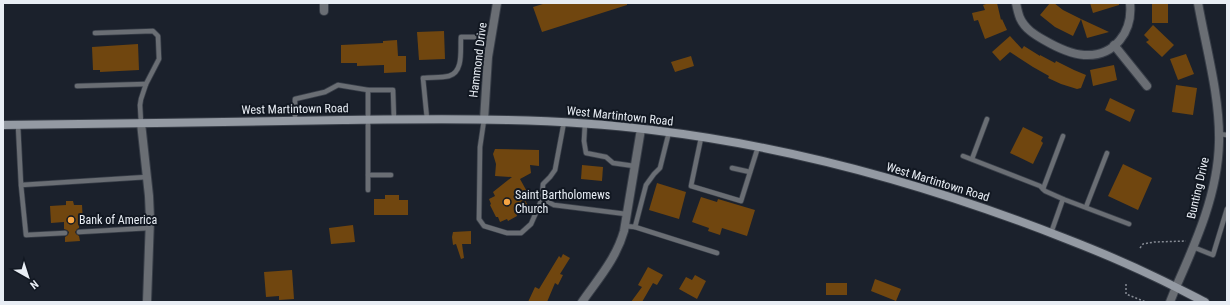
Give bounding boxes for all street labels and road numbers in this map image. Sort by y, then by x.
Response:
street label: Hammond Drive [466,21,490,98]
street label: West Martintown Road [241,101,349,117]
street label: West Martintown Road [566,103,674,129]
street label: Bunting Drive [1184,155,1212,220]
street label: West Martintown Road [885,160,991,204]

